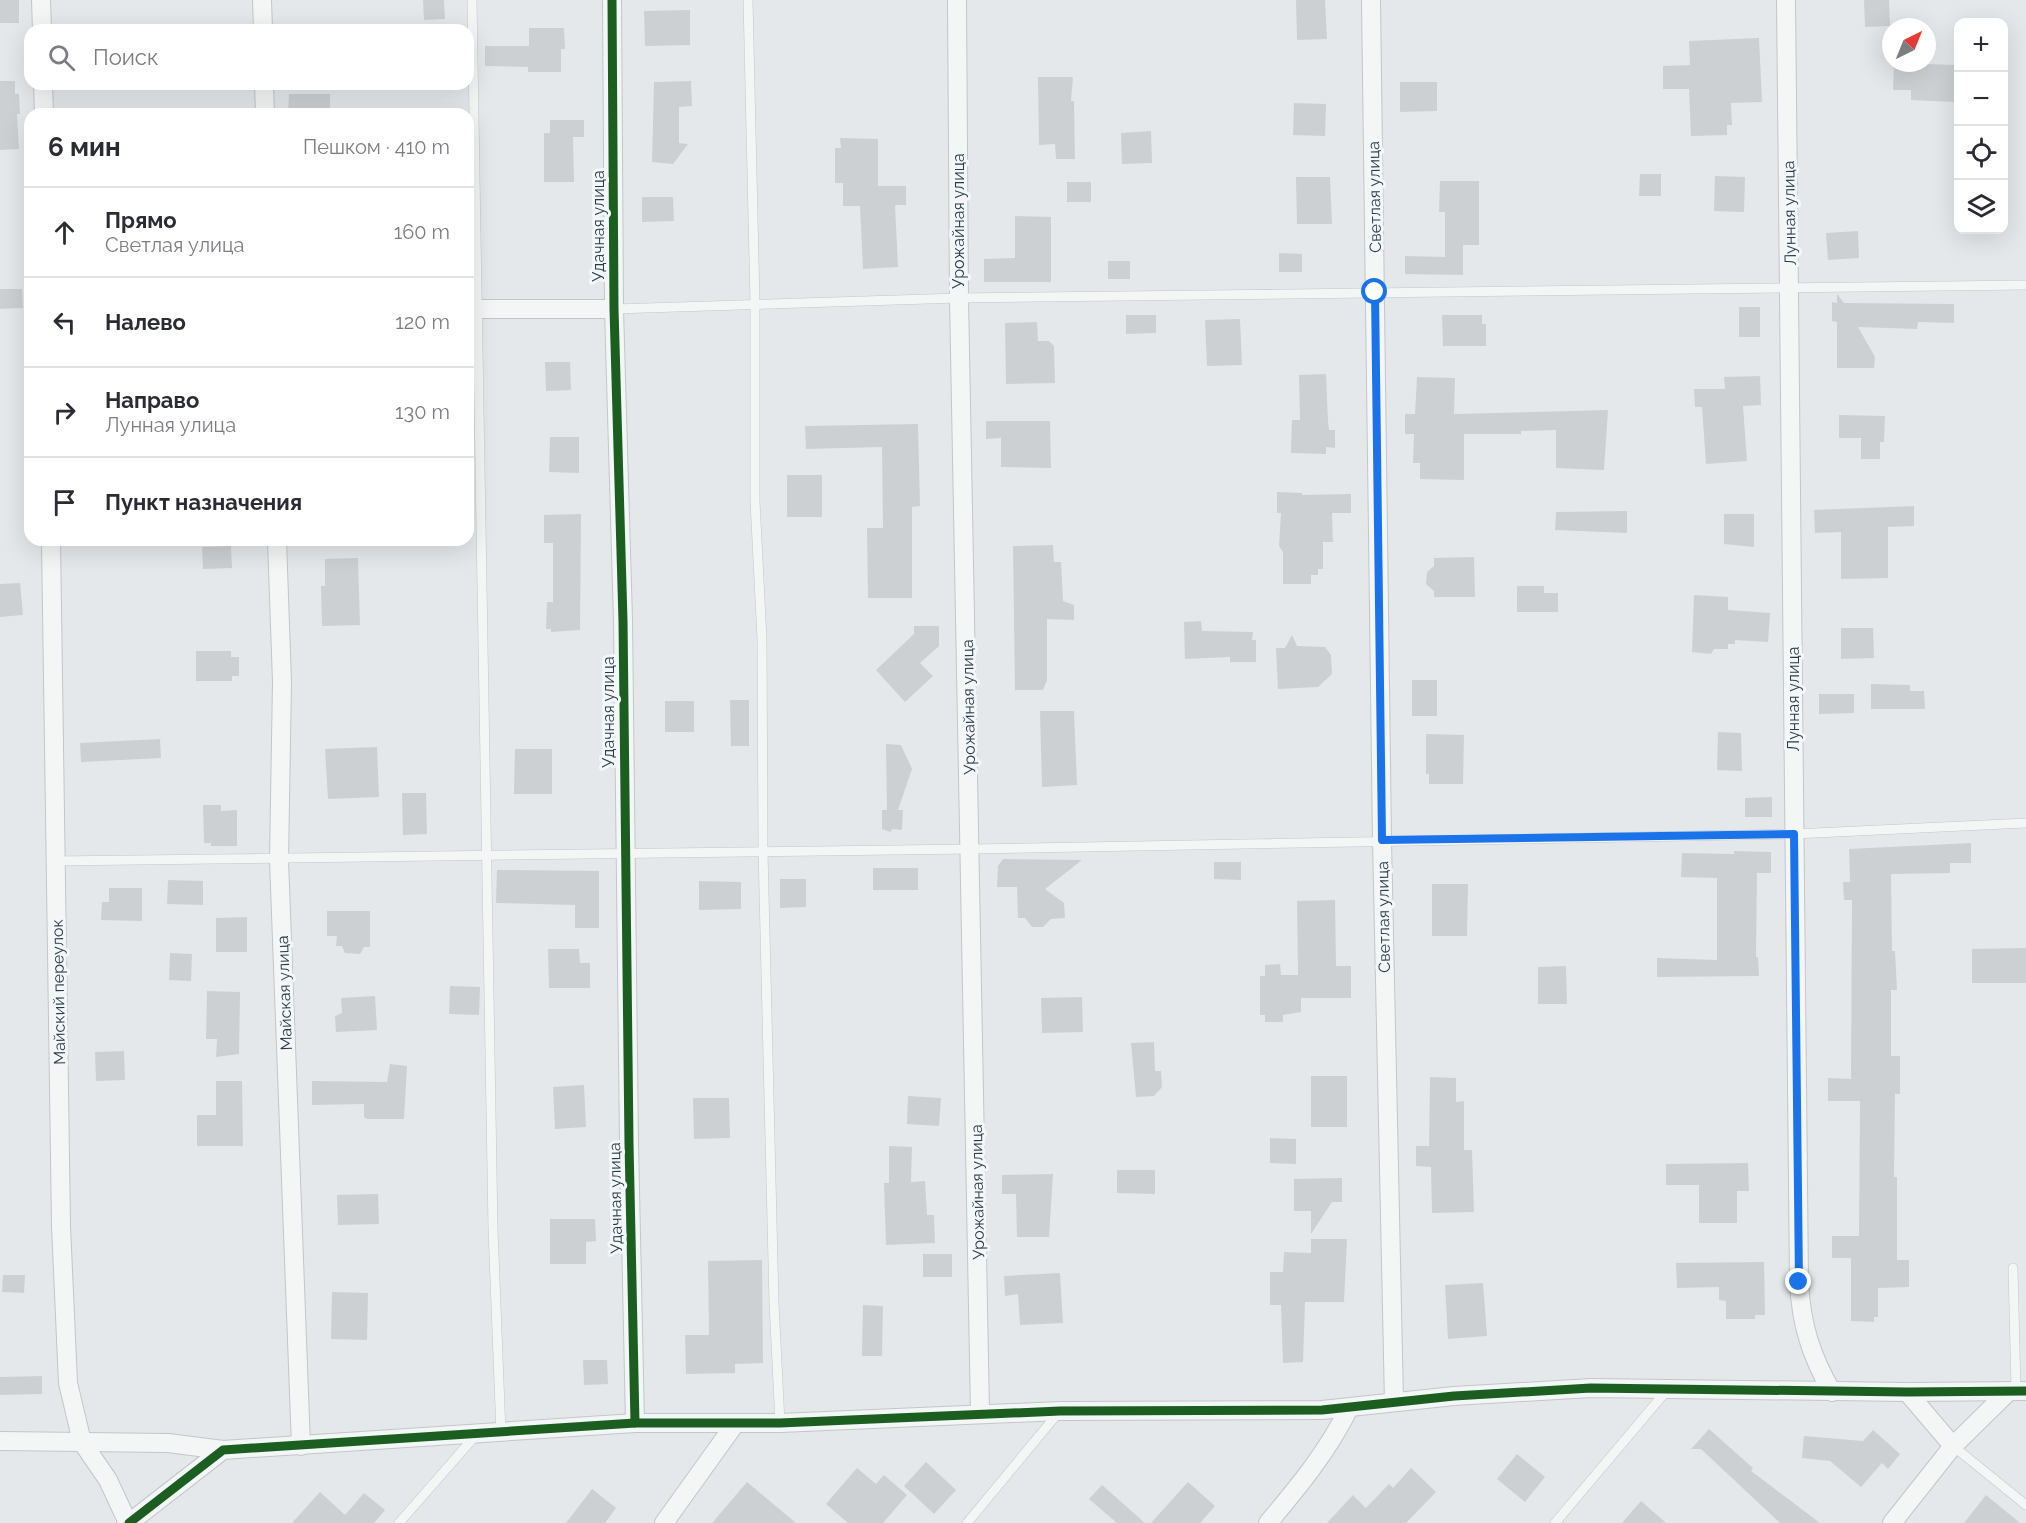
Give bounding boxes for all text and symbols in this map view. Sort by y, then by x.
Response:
north arrow [1882,18,1936,72]
map controls [1954,18,2008,234]
button: + [1954,18,2008,72]
search box [24,24,474,90]
icon: search [45,41,78,74]
text: Поиск [93,44,158,70]
button: − [1954,72,2008,126]
button: locate [1954,126,2008,180]
text: 6 мин [48,132,121,162]
text: Пешком · 410 m [303,135,450,159]
street label: Светлая улица [1364,141,1385,253]
street label: Урожайная улица [949,153,968,289]
street label: Лунная улица [1779,160,1800,266]
street label: Удачная улица [589,170,608,282]
button: layers [1954,180,2008,234]
text: Прямо [105,207,177,233]
icon: ahead [48,216,81,249]
text: 160 m [394,220,450,244]
text: Светлая улица [105,233,244,257]
route start [1361,278,1387,304]
icon: left [48,306,81,339]
text: Налево [105,309,186,335]
text: 120 m [395,310,450,334]
text: Направо [105,387,199,413]
icon: right [48,396,81,429]
text: 130 m [395,400,450,424]
text: Лунная улица [105,413,236,437]
icon: arrive [48,486,81,519]
text: Пункт назначения [105,489,302,515]
street label: Урожайная улица [958,639,979,775]
street label: Лунная улица [1784,647,1803,751]
street label: Удачная улица [599,656,618,768]
street label: Светлая улица [1373,861,1394,973]
street label: Майский переулок [48,919,69,1065]
street label: Майская улица [273,935,296,1051]
street label: Урожайная улица [967,1124,988,1260]
street label: Удачная улица [605,1142,626,1254]
route end [1785,1268,1811,1294]

